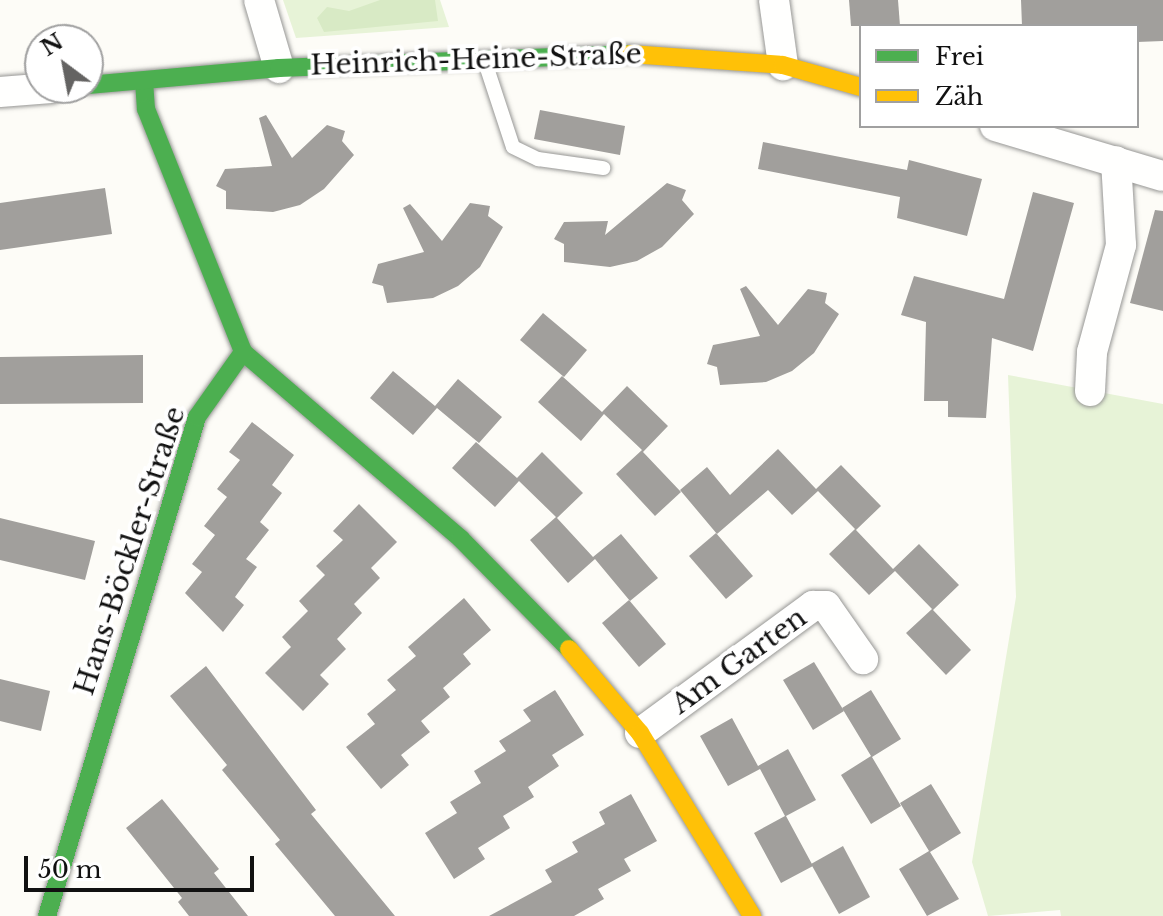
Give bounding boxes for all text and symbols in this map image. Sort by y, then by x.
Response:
north arrow [24,24,104,104]
legend [859,24,1139,128]
text: N [36,28,68,62]
street label: Heinrich-Heine-Straße [310,37,642,83]
text: Frei [935,42,984,71]
text: Zäh [935,82,983,111]
street label: Hans-Böckler-Straße [67,403,193,699]
street label: Am Garten [665,601,813,721]
scale bar [28,840,258,890]
text: 50 m [38,855,101,884]

